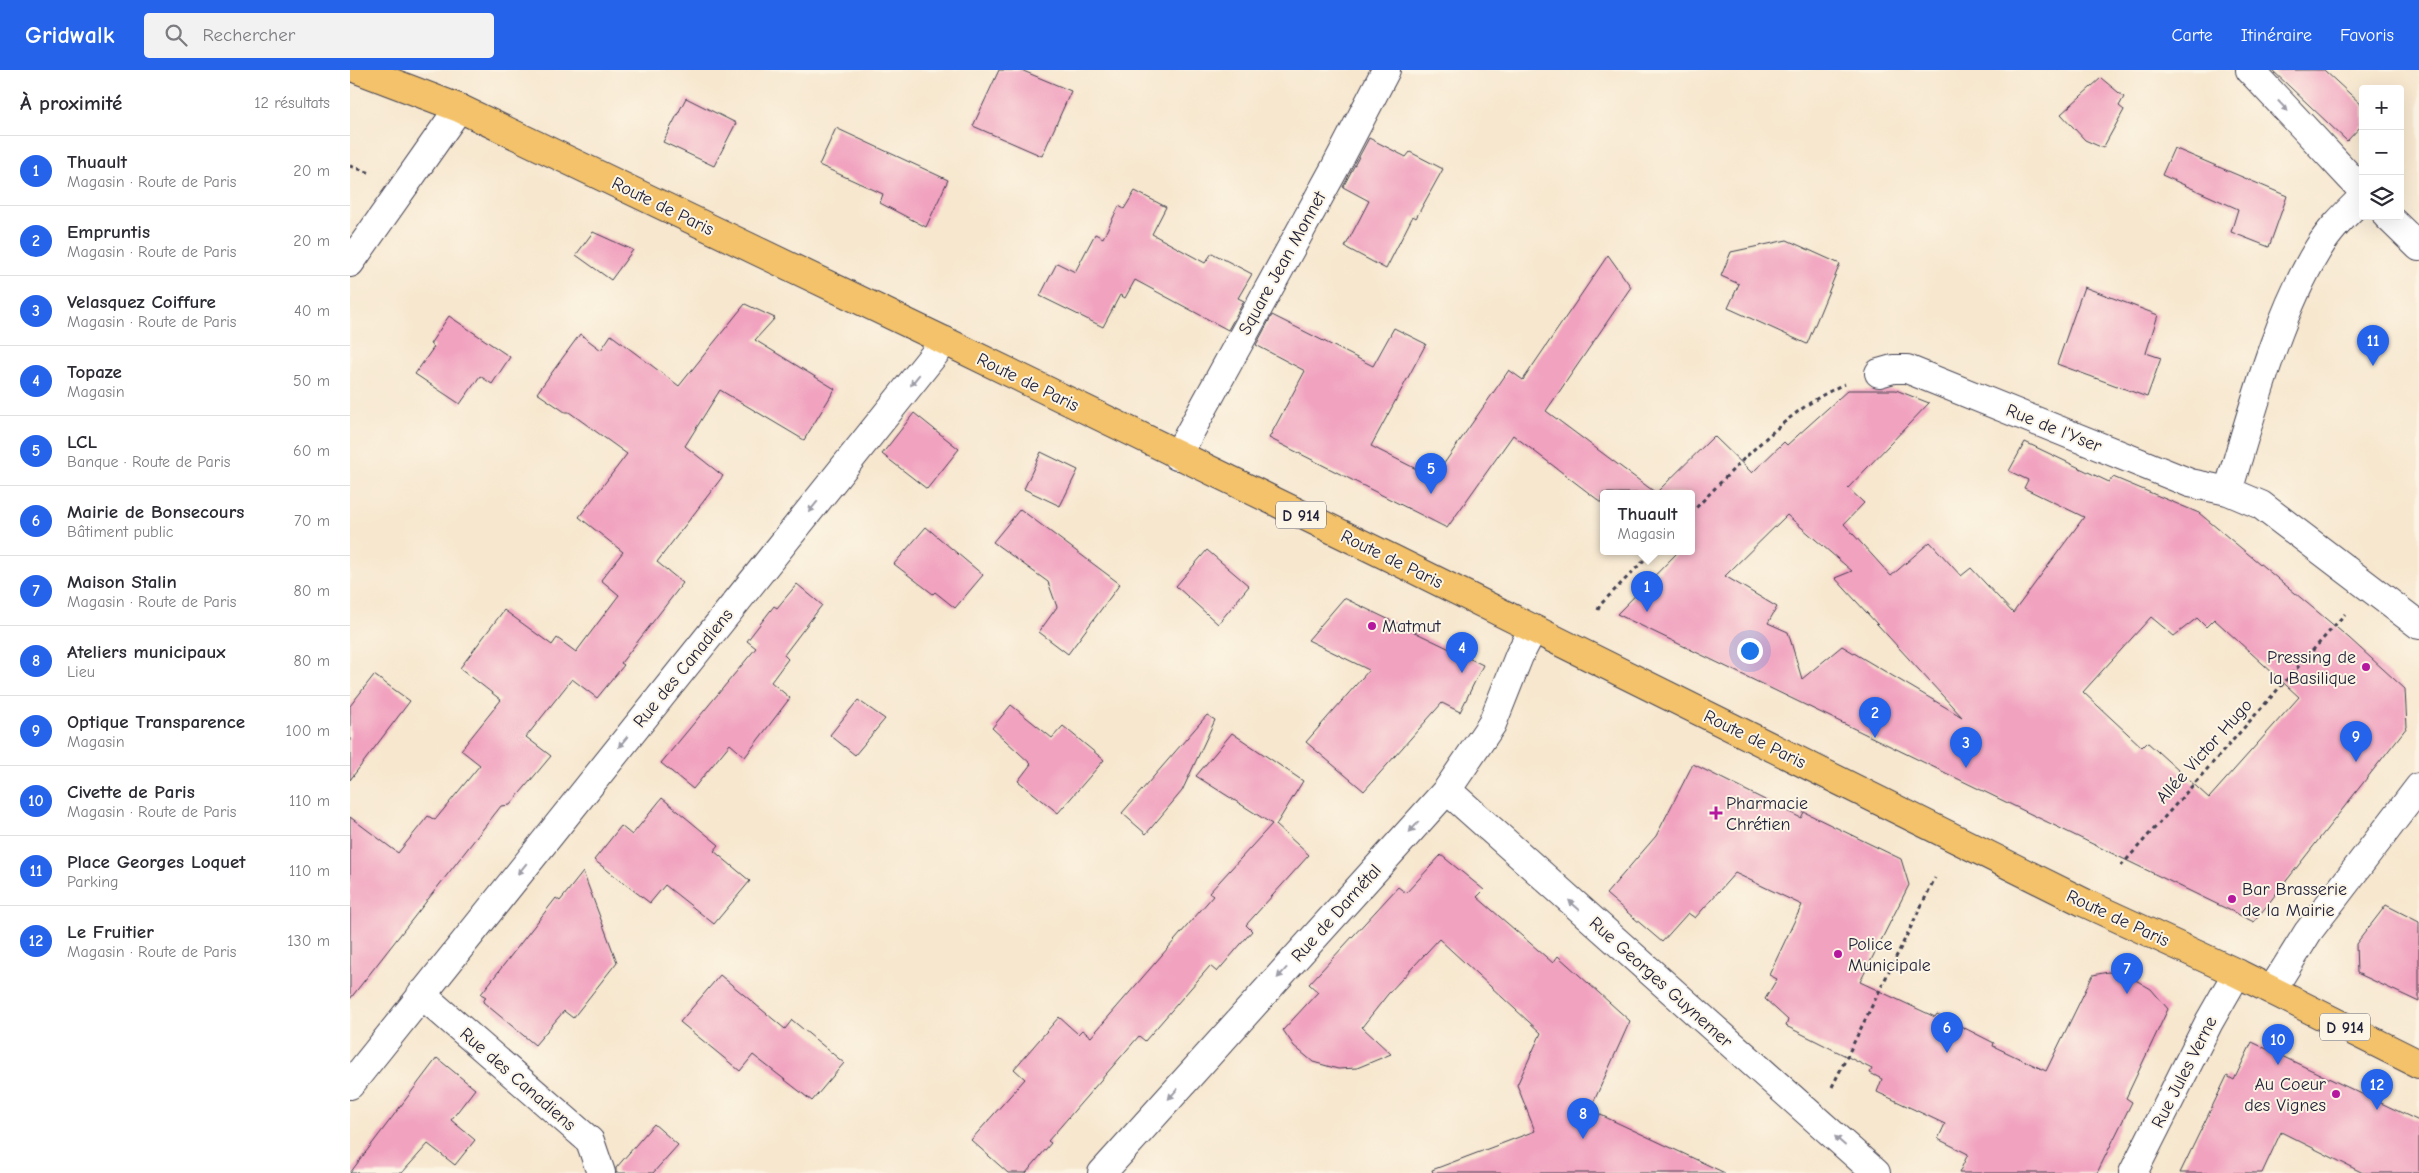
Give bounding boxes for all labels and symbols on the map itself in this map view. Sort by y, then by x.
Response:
one-way arrow [2277,100,2289,112]
street label: Route de Paris [608,173,717,240]
street label: Square Jean Monnet [1234,187,1331,339]
pin: 11 [2357,325,2389,366]
street label: Route de Paris [973,349,1082,416]
one-way arrow [909,373,920,386]
street label: Rue de l'Yser [2003,400,2105,457]
pin: 5 [1415,453,1447,494]
one-way arrow [808,500,819,513]
road number: D 914 [1276,502,1326,528]
street label: Route de Paris [1337,526,1446,593]
pin: 1 [1631,571,1663,612]
street label: Rue des Canadiens [629,605,738,732]
place label: Matmut [1382,616,1442,637]
marker: Matmut [1366,620,1378,632]
pin: 4 [1446,632,1478,673]
your location [1737,638,1763,664]
place label: Pressing de la Basilique [2267,647,2356,689]
marker: Pressing de la Basilique [2360,661,2372,673]
street label: Allée Victor Hugo [2152,695,2257,808]
pin: 2 [1859,697,1891,738]
street label: Route de Paris [1700,706,1809,773]
pin: 9 [2340,721,2372,762]
pin: 3 [1950,727,1982,768]
one-way arrow [618,735,629,748]
place label: Pharmacie Chrétien [1726,793,1808,835]
marker: Pharmacie Chrétien [1710,807,1722,819]
one-way arrow [1408,820,1420,832]
street label: Rue de Darnétal [1287,860,1386,966]
one-way arrow [516,862,527,875]
place label: Bar Brasserie de la Mairie [2242,879,2347,921]
street label: Route de Paris [2063,886,2172,951]
marker: Bar Brasserie de la Mairie [2226,893,2238,905]
one-way arrow [1569,899,1581,911]
street label: Rue Georges Guynemer [1585,913,1737,1053]
place label: Police Municipale [1848,934,1931,976]
marker: Police Municipale [1832,948,1844,960]
pin: 7 [2111,953,2143,994]
one-way arrow [1276,967,1288,979]
pin: 6 [1931,1012,1963,1053]
street label: Rue Jules Verne [2147,1013,2222,1132]
road number: D 914 [2320,1014,2370,1040]
street label: Rue des Canadiens [455,1023,580,1135]
pin: 10 [2262,1024,2294,1065]
pin: 12 [2361,1069,2393,1110]
place label: Au Coeur des Vignes [2244,1074,2327,1116]
one-way arrow [1167,1087,1179,1099]
marker: Au Coeur des Vignes [2330,1088,2342,1100]
pin: 8 [1567,1098,1599,1139]
one-way arrow [1833,1135,1846,1146]

